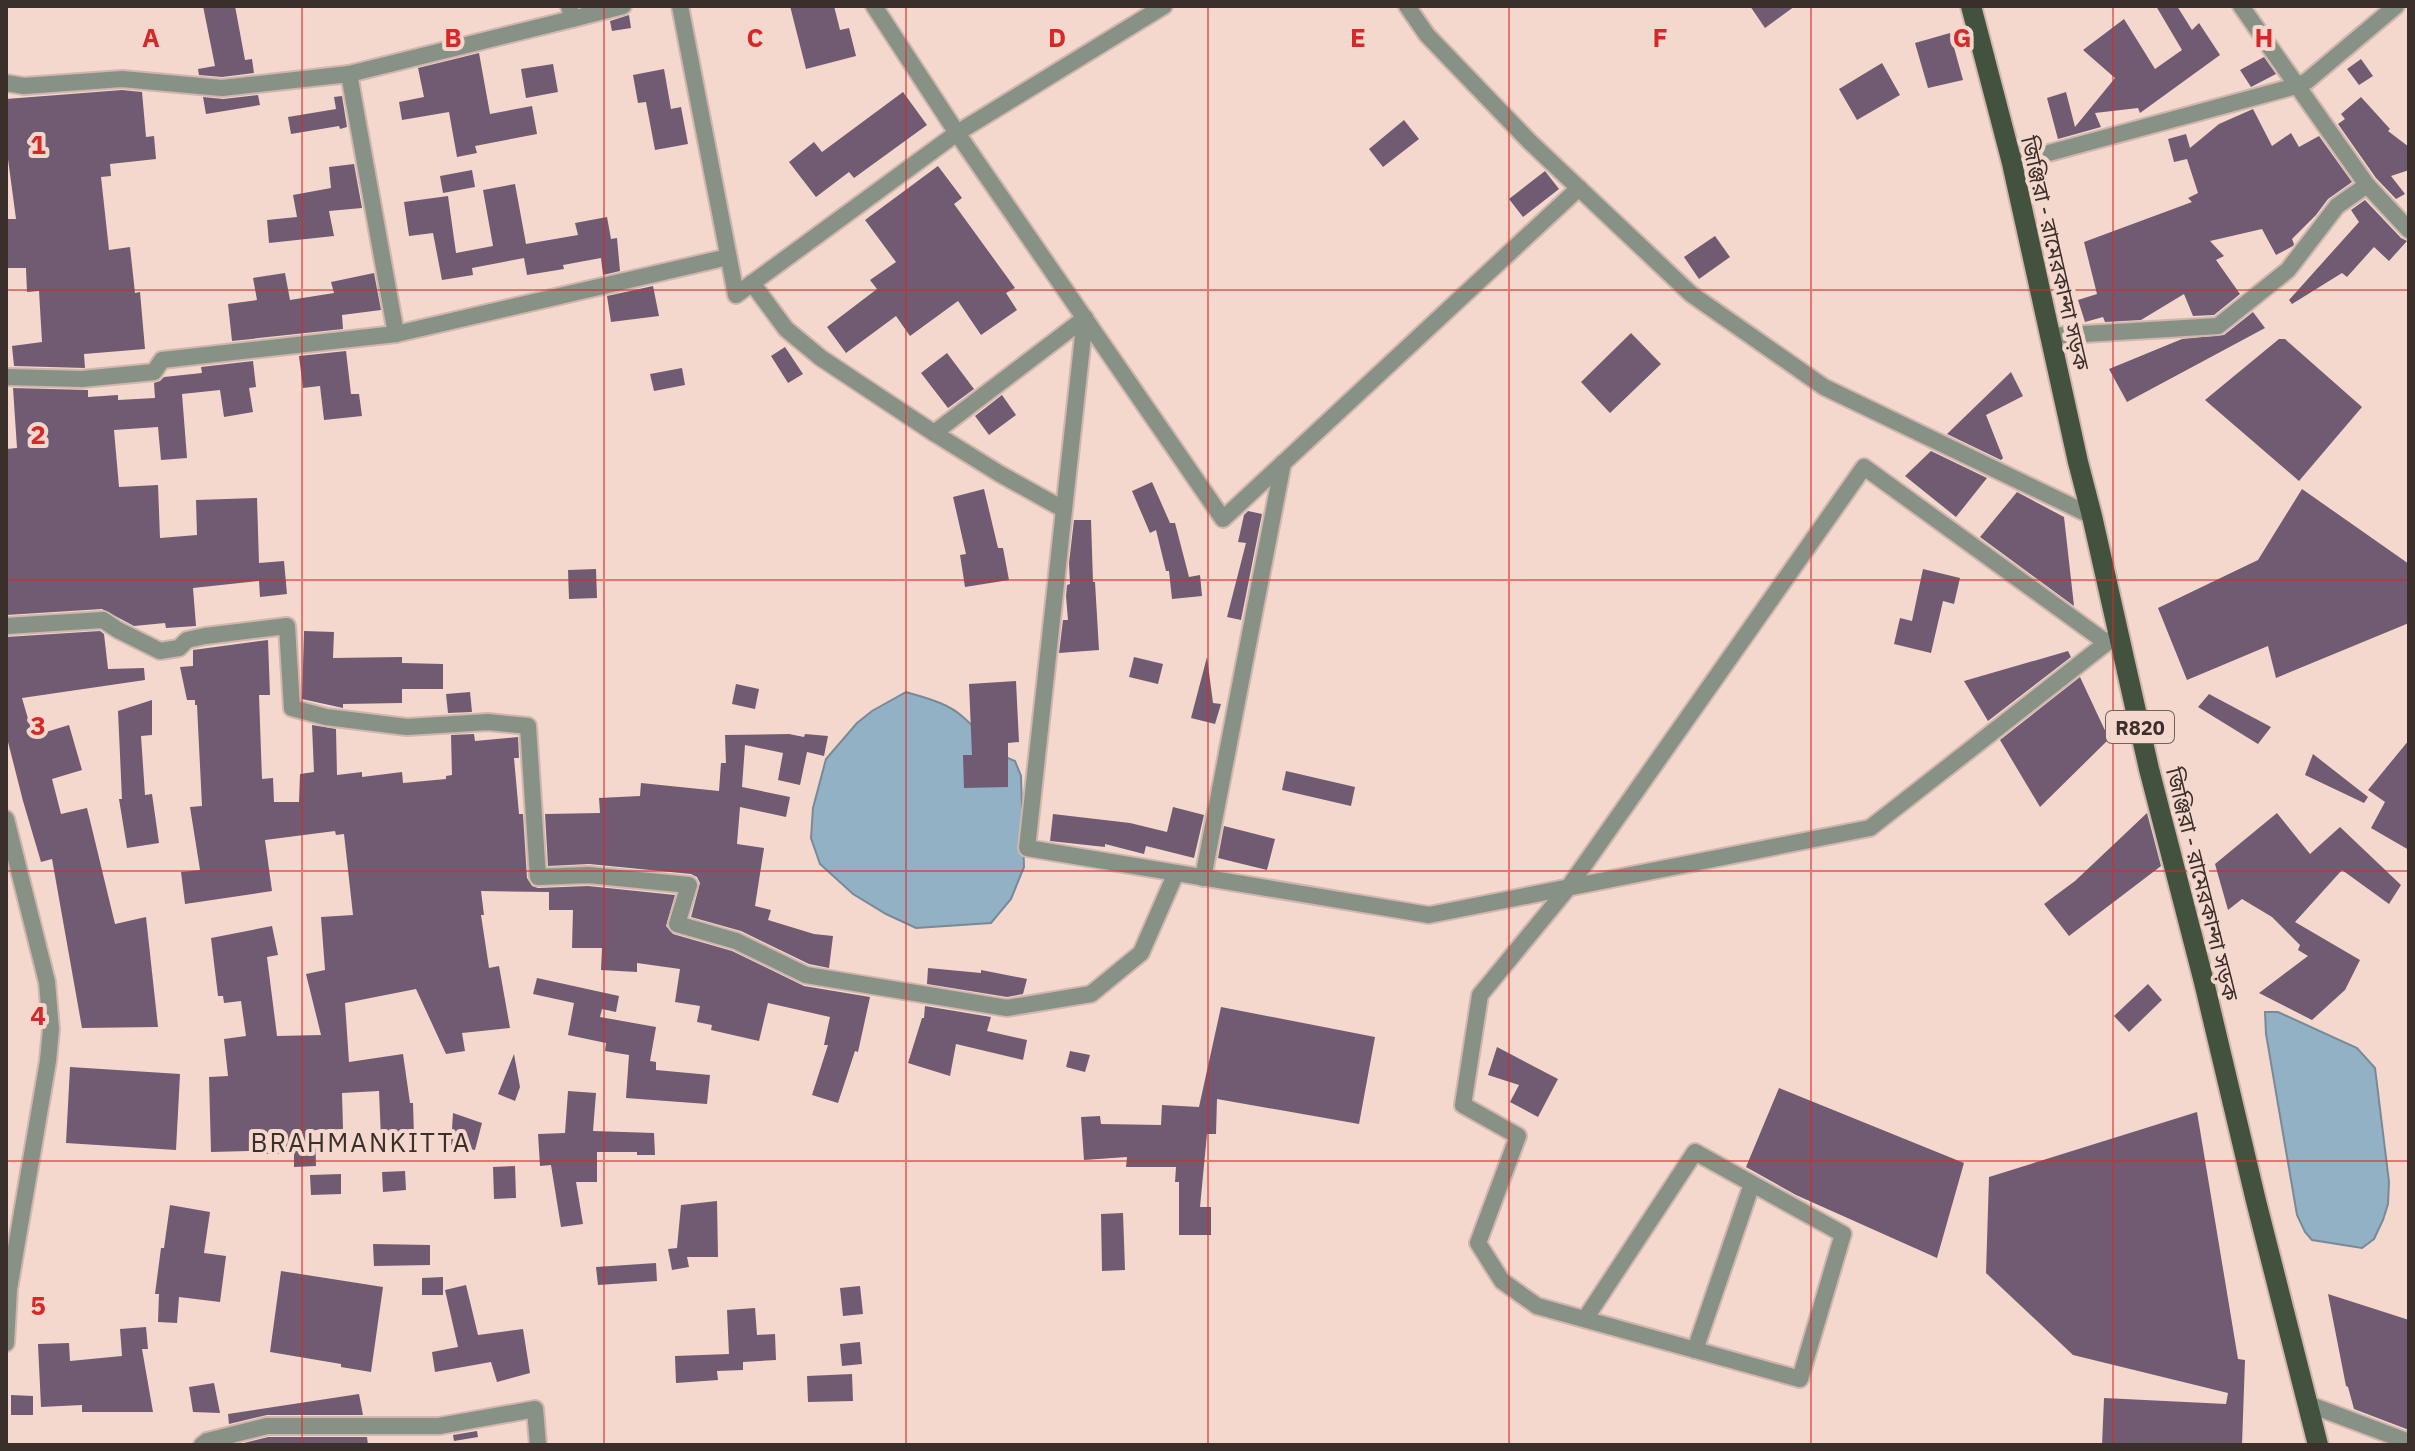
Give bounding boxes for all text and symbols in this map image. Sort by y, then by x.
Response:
text: A [142,20,160,54]
text: B [444,20,462,54]
text: C [747,20,764,54]
text: D [1048,20,1066,54]
text: E [1350,20,1366,54]
text: F [1652,20,1668,54]
text: G [1953,20,1971,54]
text: H [2255,20,2273,54]
text: 1 [30,127,46,161]
street label: জিঞ্জিরা - রামেরকান্দা সড়ক [2015,132,2097,373]
text: 2 [30,417,46,451]
text: 3 [30,708,46,742]
road number: R820 [2106,711,2174,743]
street label: জিঞ্জিরা - রামেরকান্দা সড়ক [2160,763,2246,1004]
text: 4 [30,998,46,1032]
district label: BRAHMANKITTA [251,1125,471,1159]
text: 5 [30,1288,46,1322]

